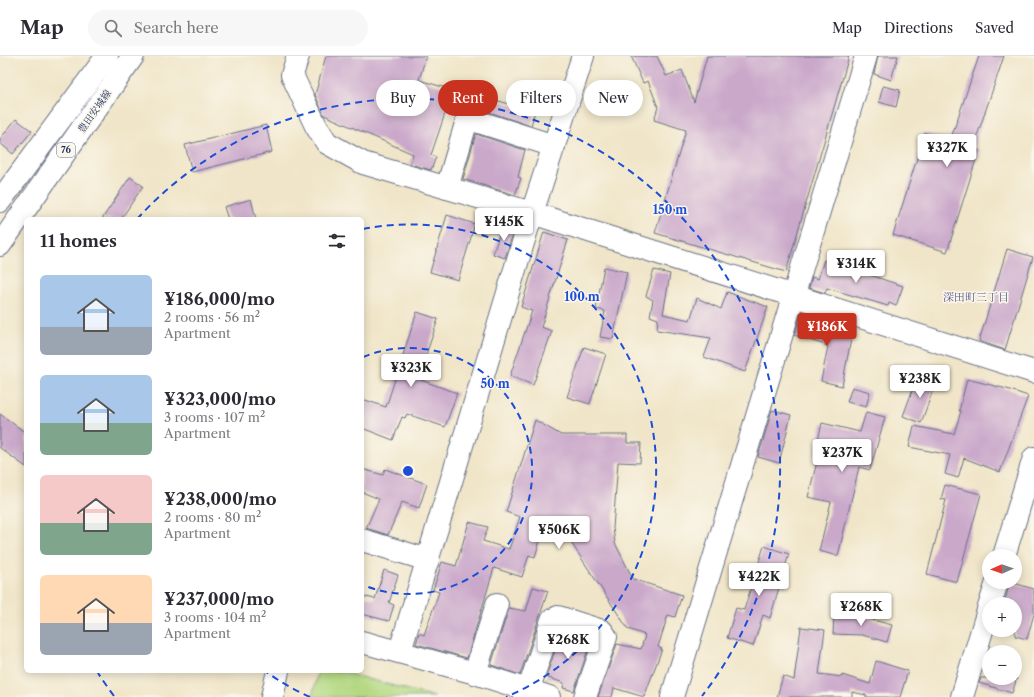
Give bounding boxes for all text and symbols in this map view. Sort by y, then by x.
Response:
search box [88,10,368,46]
text: Map [20,16,64,39]
icon: search [102,17,124,39]
text: Search here [134,18,219,37]
text: Map [832,19,862,37]
text: Directions [884,19,953,37]
text: Saved [975,19,1014,37]
chip: Buy [376,80,430,116]
chip: Rent [438,80,498,116]
chip: Filters [506,80,576,116]
chip: New [584,80,643,116]
street label: 豊田安城線 [75,87,114,135]
pin: ¥327K [919,134,975,168]
text: ¥327K [926,139,968,155]
road number: 76 [57,143,75,157]
text: 150 m [653,202,687,217]
pin: ¥145K [476,208,532,242]
text: ¥145K [484,213,524,229]
icon: filters [326,230,348,252]
text: 11 homes [40,231,117,251]
pin: ¥314K [828,250,884,284]
text: ¥314K [836,255,876,271]
text: ¥186,000/mo [164,289,275,309]
text: 100 m [564,289,600,304]
district label: 深田町三丁目 [943,290,1009,304]
icon: home [72,291,120,339]
text: 2 rooms · 56 m² [164,309,260,325]
pin: ¥186K [799,313,855,347]
text: ¥186K [807,318,847,334]
text: Apartment [164,325,231,341]
pin: ¥323K [383,354,439,388]
text: ¥323K [390,359,432,375]
pin: ¥238K [892,365,948,399]
text: ¥238K [899,370,941,386]
text: 50 m [480,376,510,391]
text: ¥323,000/mo [164,389,276,409]
icon: home [72,391,120,439]
text: 3 rooms · 107 m² [164,409,265,425]
text: Apartment [164,425,231,441]
pin: ¥237K [814,439,870,473]
text: ¥237K [821,444,863,460]
centre of rings [401,464,415,478]
text: ¥238,000/mo [164,489,277,509]
icon: home [72,491,120,539]
text: 2 rooms · 80 m² [164,509,261,525]
pin: ¥506K [531,516,587,550]
text: ¥506K [538,521,580,537]
text: Apartment [164,525,231,541]
north arrow [982,549,1022,589]
map controls [982,549,1022,685]
pin: ¥422K [731,563,787,597]
text: ¥422K [738,568,780,584]
text: ¥237,000/mo [164,589,274,609]
icon: home [72,591,120,639]
pin: ¥268K [833,593,889,627]
button: + [982,597,1022,637]
text: ¥268K [840,598,882,614]
text: 3 rooms · 104 m² [164,609,266,625]
text: Apartment [164,625,231,641]
pin: ¥268K [540,626,596,660]
text: ¥268K [547,631,589,647]
button: − [982,645,1022,685]

